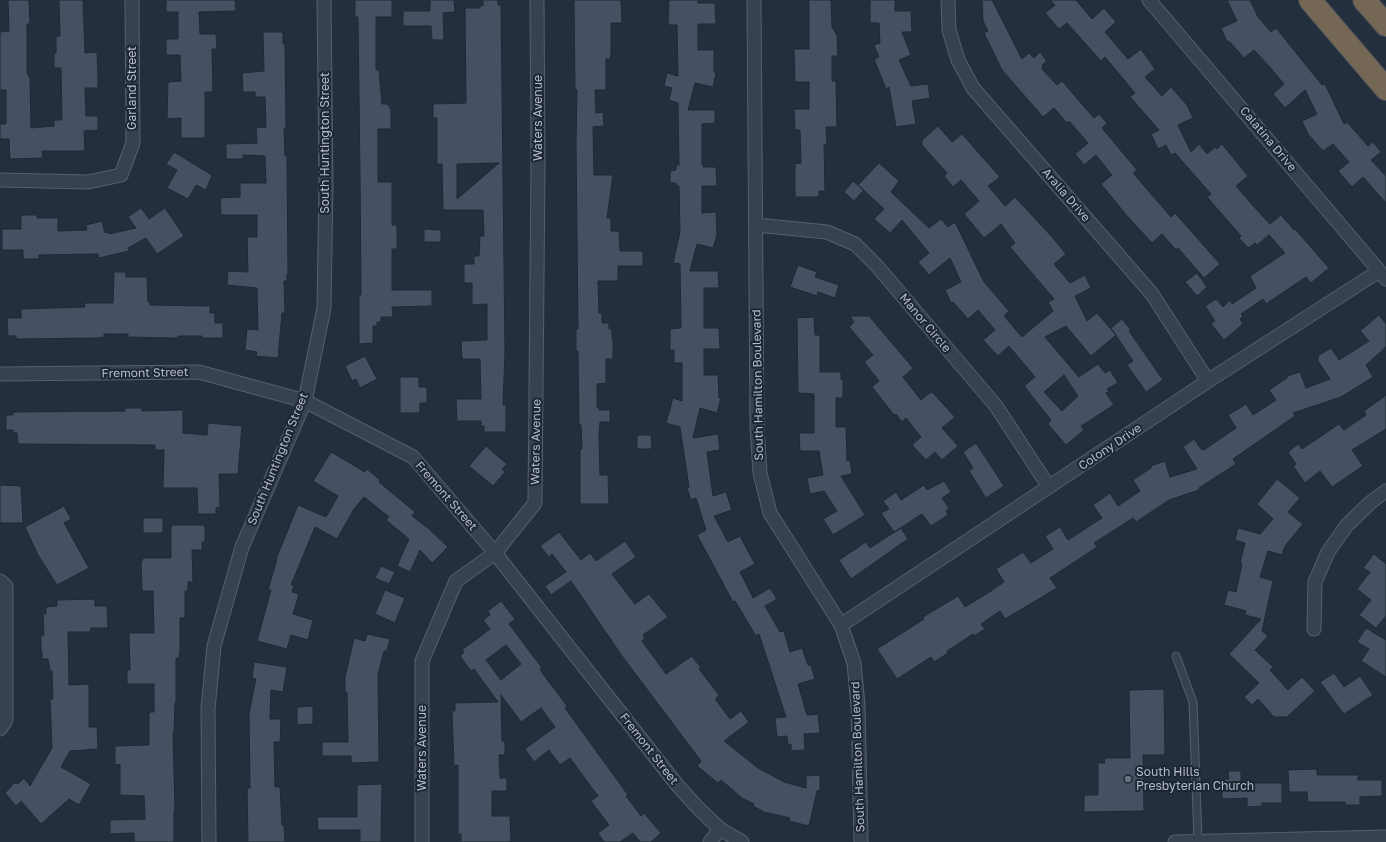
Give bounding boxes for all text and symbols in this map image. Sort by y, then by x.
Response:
street label: Garland Street [125,46,139,130]
street label: South Huntington Street [318,72,332,214]
street label: Waters Avenue [531,75,545,161]
street label: Calatina Drive [1237,104,1299,174]
street label: Aralia Drive [1039,165,1093,225]
street label: Manor Circle [896,291,954,355]
street label: South Hamilton Boulevard [749,309,767,461]
street label: Fremont Street [101,365,189,381]
street label: South Huntington Street [245,391,311,527]
street label: Waters Avenue [528,399,544,485]
street label: Colony Drive [1076,421,1144,473]
street label: Fremont Street [412,458,480,534]
street label: South Hamilton Boulevard [848,681,868,833]
street label: Waters Avenue [415,705,429,791]
street label: Fremont Street [617,710,681,788]
place label: South Hills Presbyterian Church [1136,765,1254,793]
marker: South Hills Presbyterian Church [1123,774,1133,784]

